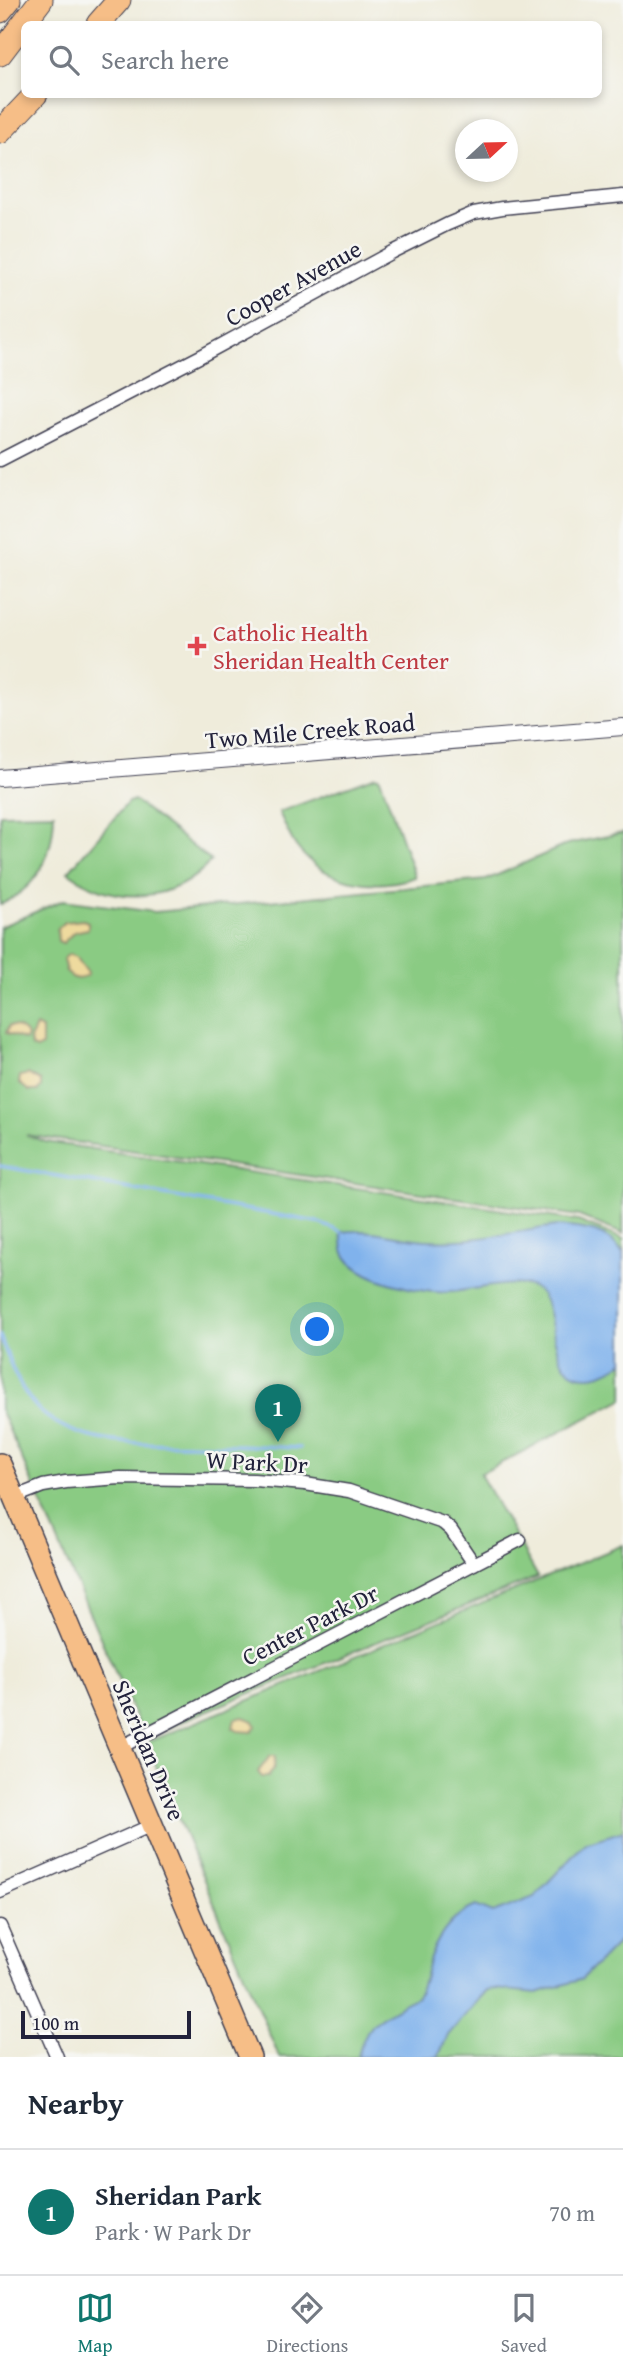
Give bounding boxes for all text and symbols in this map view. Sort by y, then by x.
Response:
search box [21,21,602,98]
text: Search here [101,40,229,79]
icon: search [45,41,83,79]
north arrow [455,119,518,182]
street label: Cooper Avenue [219,231,367,335]
place label: Catholic Health Sheridan Health Center [213,615,449,678]
marker: Catholic Health Sheridan Health Center [187,636,207,656]
street label: Two Mile Creek Road [204,704,416,758]
your location [300,1312,334,1346]
pin: 1 [255,1384,301,1442]
street label: W Park Dr [205,1442,309,1482]
street label: Center Park Dr [236,1576,384,1674]
street label: Sheridan Drive [104,1674,194,1826]
scale bar [21,2008,191,2040]
text: 100 m [32,2009,79,2037]
text: Nearby [28,2081,124,2125]
text: Sheridan Park [95,2176,261,2215]
text: 1 [45,2196,57,2229]
text: 70 m [549,2196,595,2229]
text: Park · W Park Dr [95,2215,251,2248]
tab: Map [76,2289,114,2359]
tab: Directions [267,2289,348,2359]
tab: Saved [501,2289,547,2359]

